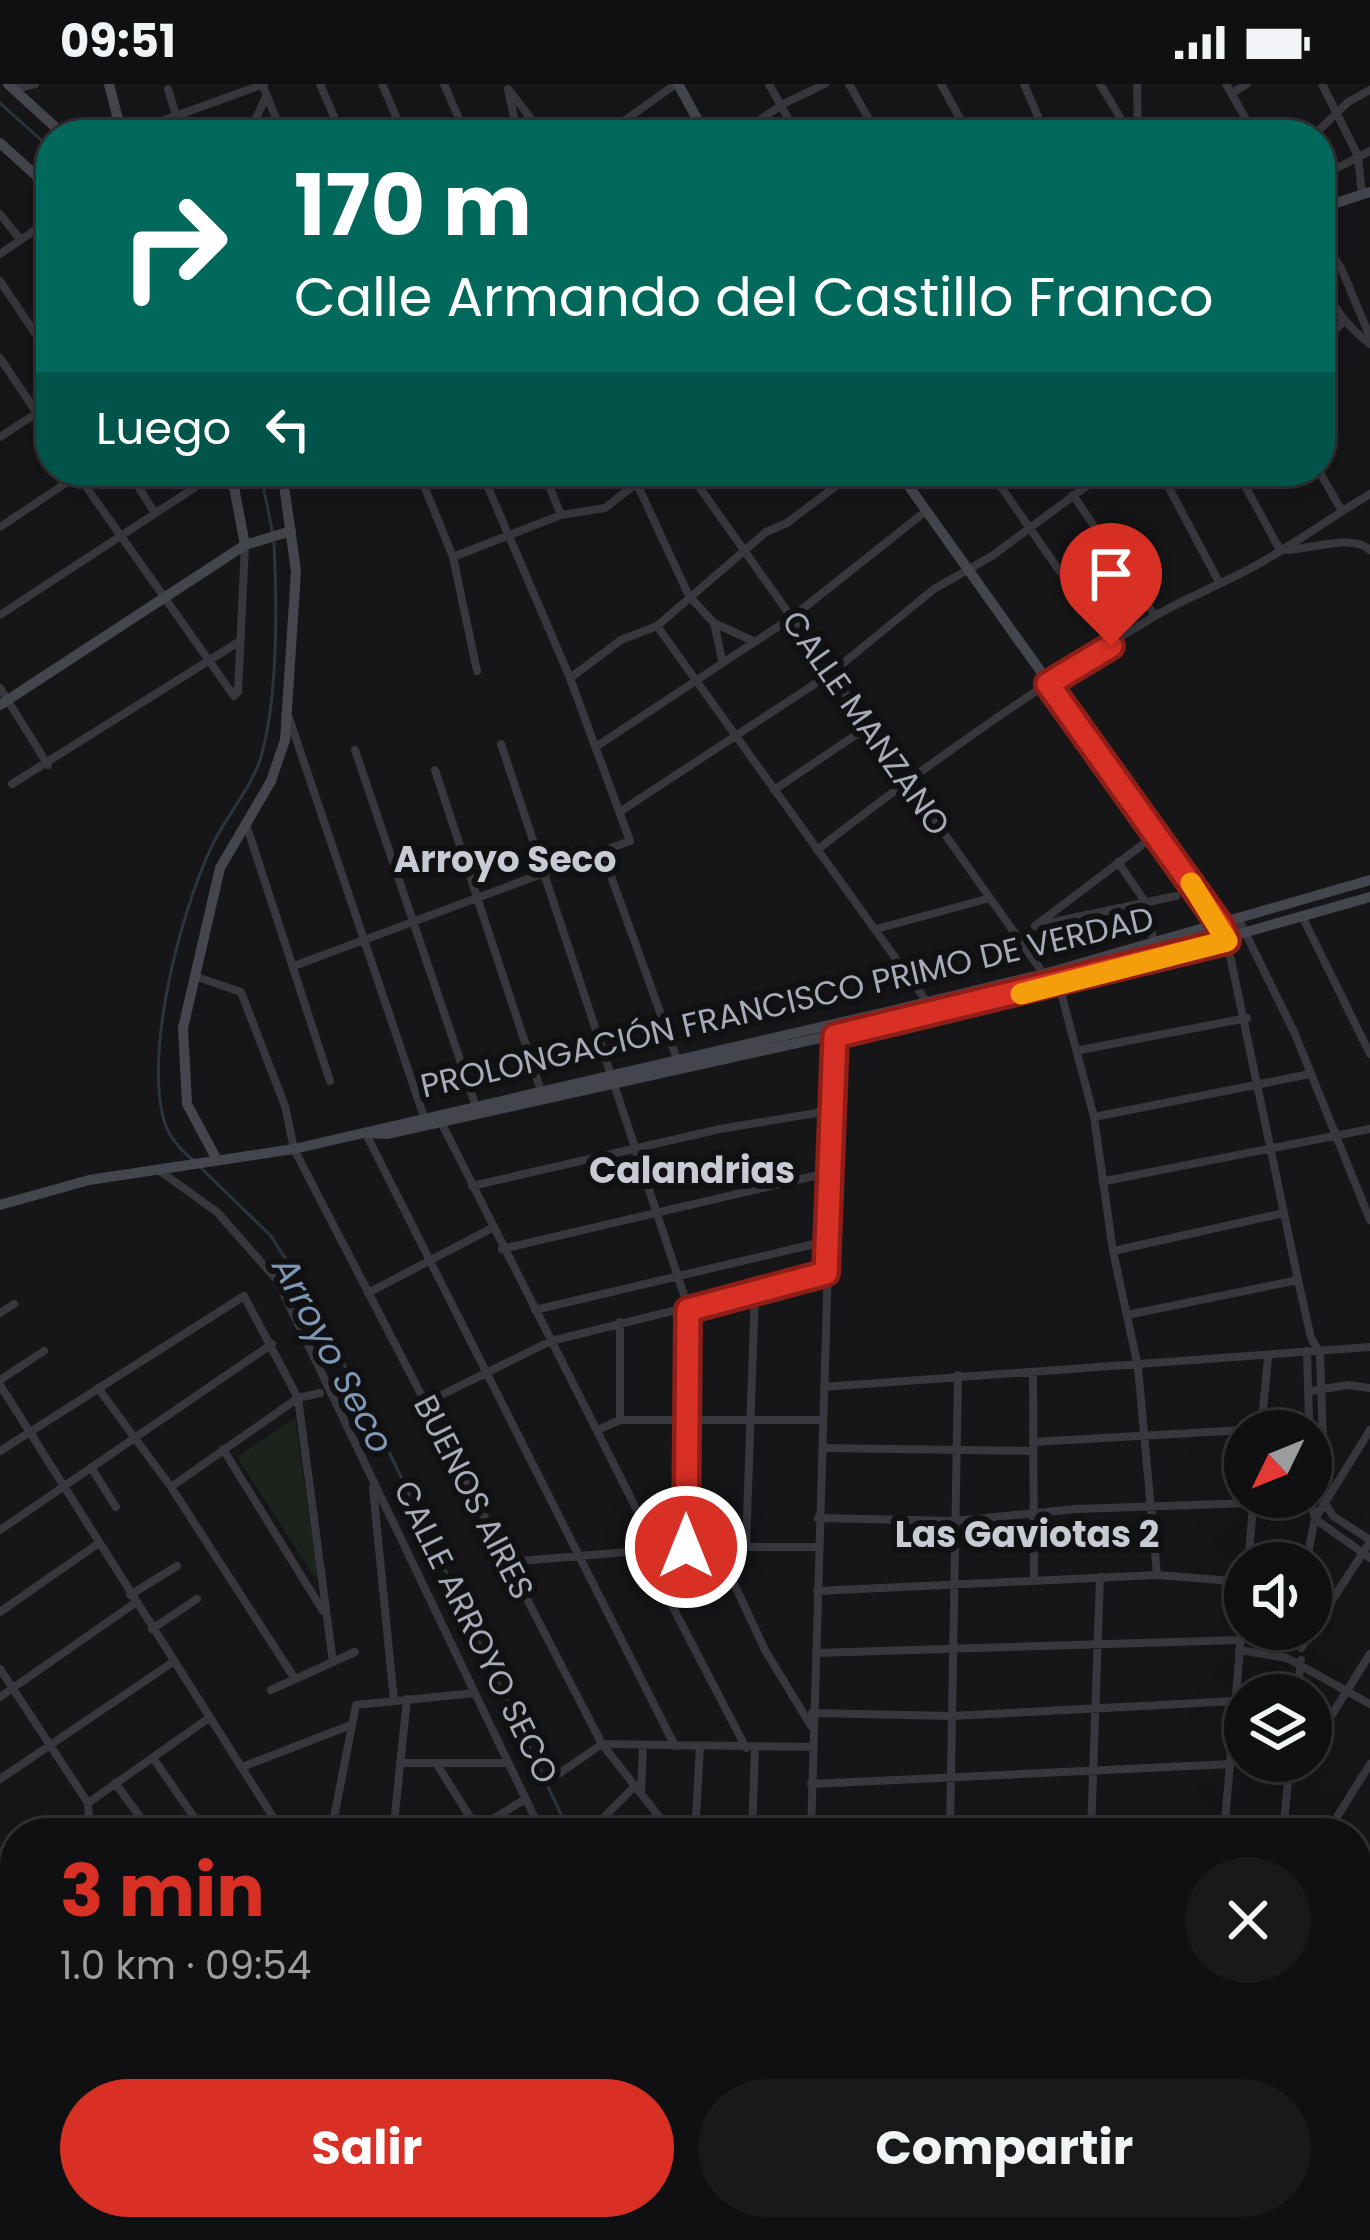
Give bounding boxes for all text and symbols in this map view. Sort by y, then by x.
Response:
text: 09:51 [60,10,176,73]
text: 170 m [294,147,532,264]
icon: right [96,168,252,324]
text: Calle Armando del Castillo Franco [294,259,1214,335]
icon: left [255,396,321,462]
text: Luego [96,397,231,460]
pin [1060,523,1162,646]
icon: arrive [1078,541,1144,607]
street label: CALLE MANZANO [771,601,961,845]
district label: Arroyo Seco [394,834,616,885]
street label: PROLONGACIÓN FRANCISCO PRIMO DE VERDAD [416,895,1158,1109]
district label: Calandrias [589,1145,795,1196]
water label: Arroyo Seco [259,1247,406,1462]
street label: BUENOS AIRES [402,1387,546,1607]
north arrow [1224,1410,1332,1518]
map controls [1224,1410,1332,1782]
street label: CALLE ARROYO SECO [382,1472,570,1792]
position arrow [623,1484,749,1610]
district label: Las Gaviotas 2 [895,1509,1159,1560]
button: sound [1224,1542,1332,1650]
button: layers [1224,1674,1332,1782]
text: 3 min [60,1840,265,1941]
button: close [1185,1857,1311,1983]
text: 1.0 km · 09:54 [60,1938,311,1993]
button: Salir [60,2079,674,2217]
button: Compartir [698,2079,1311,2217]

